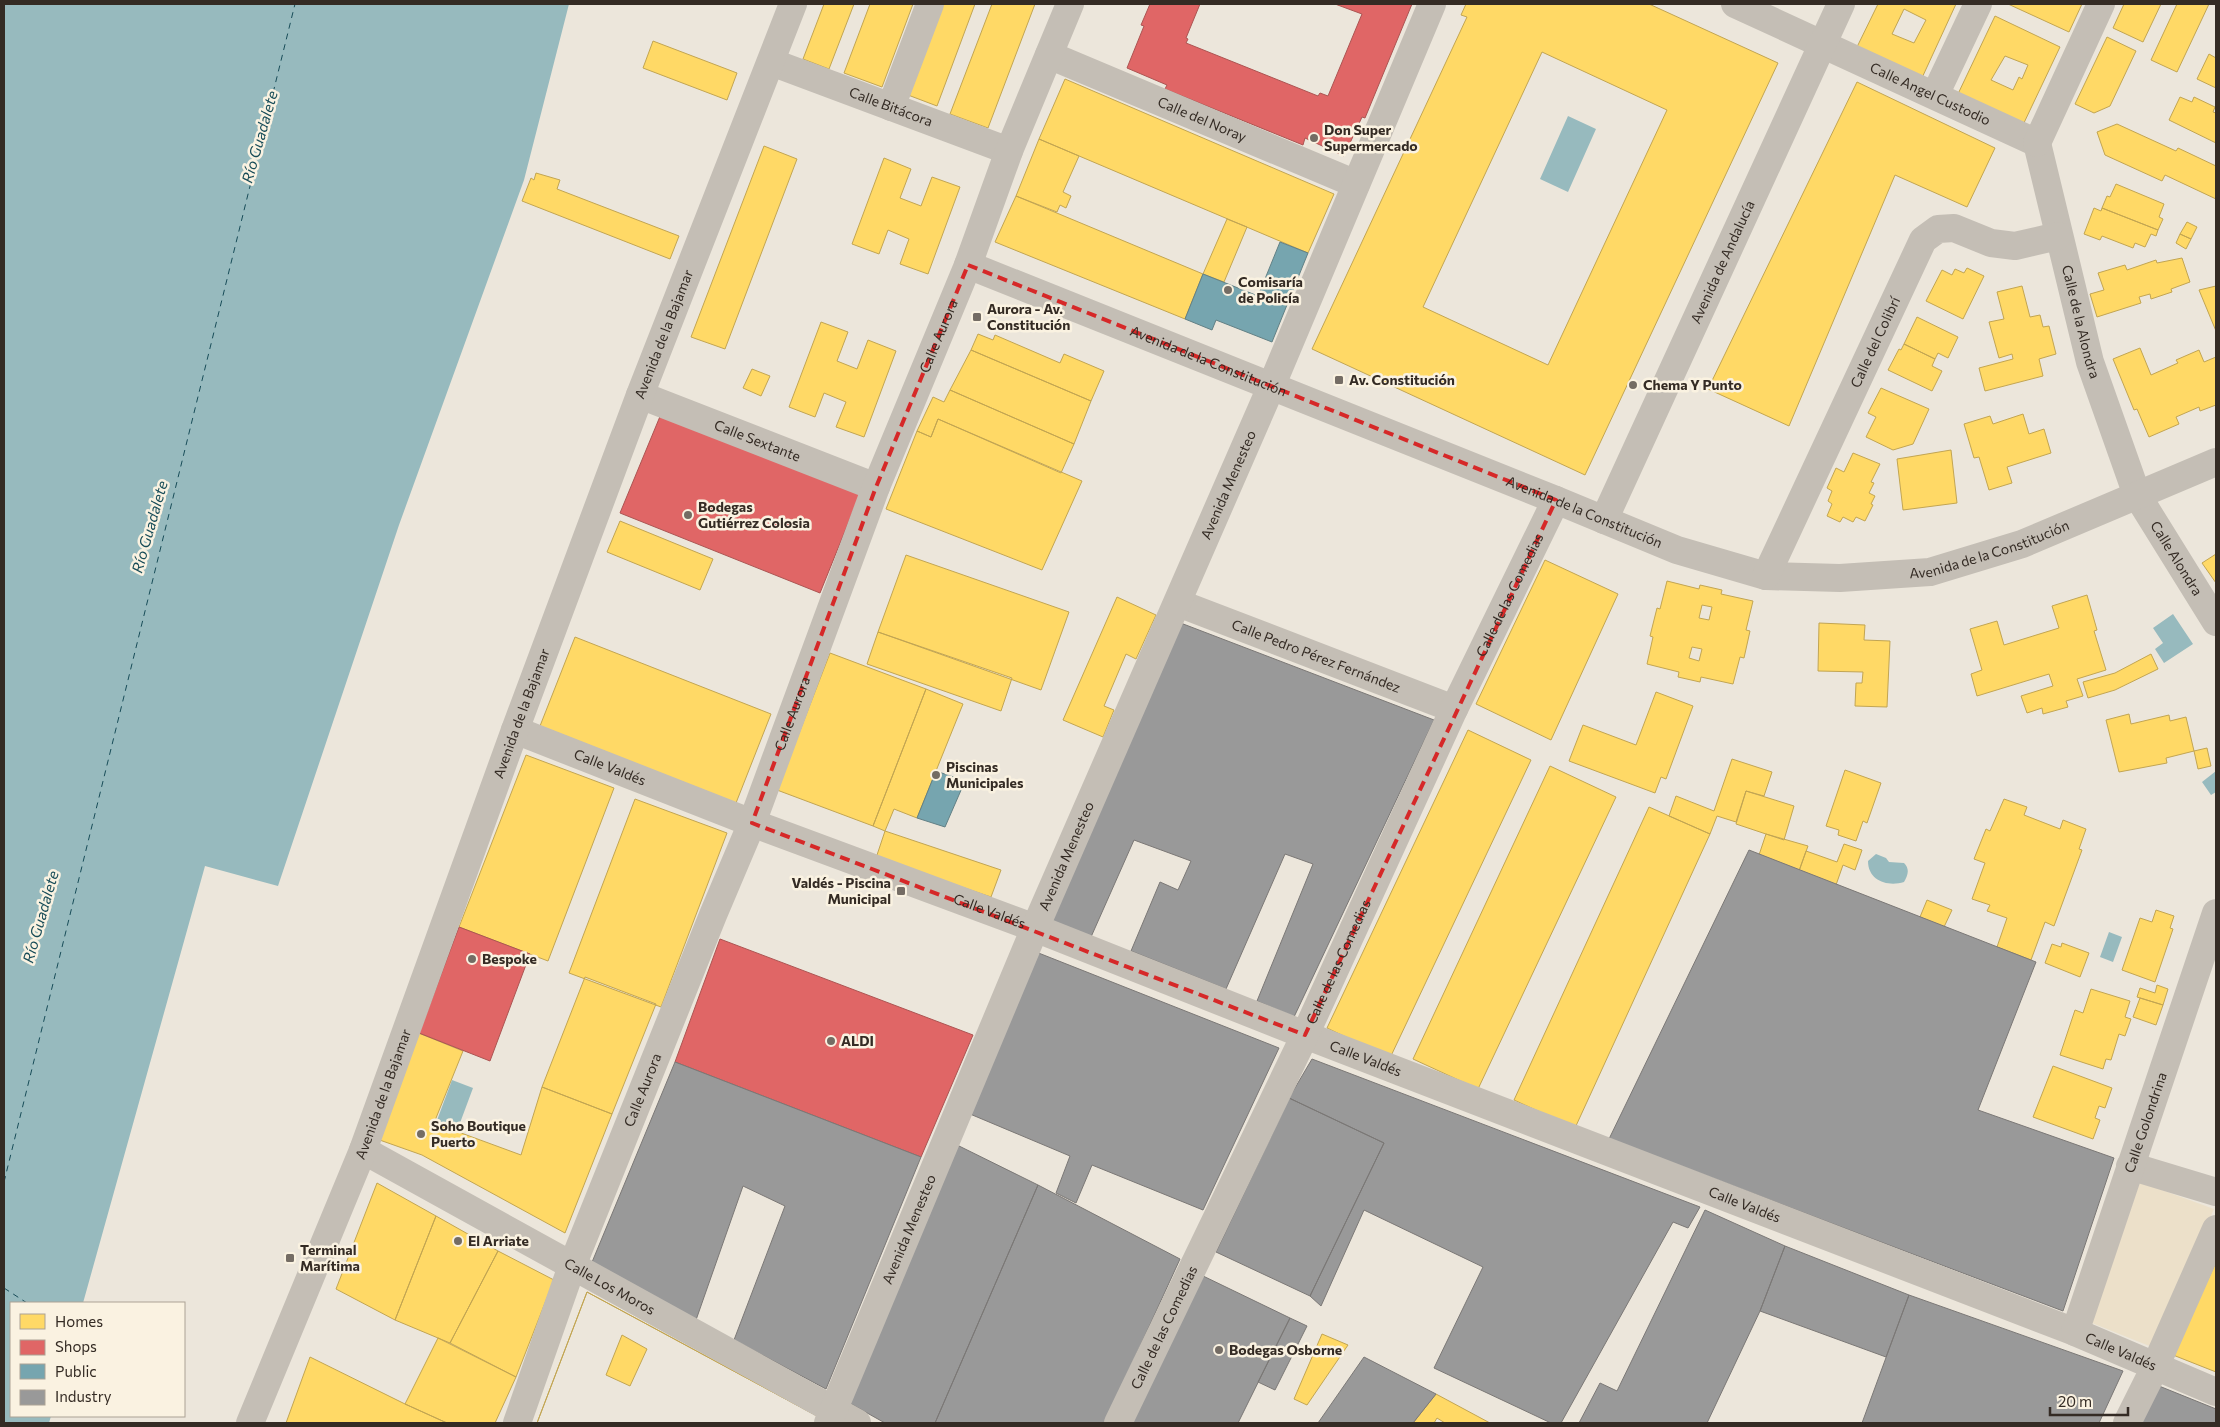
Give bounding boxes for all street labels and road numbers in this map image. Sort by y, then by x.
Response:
street label: Calle Angel Custodio [1868,58,1993,128]
street label: Calle Bitácora [847,83,935,130]
street label: Calle del Noray [1155,93,1249,145]
street label: Avenida de Andalucía [1686,197,1758,326]
street label: Calle de la Alondra [2059,263,2104,381]
street label: Avenida de la Bajamar [630,267,696,401]
street label: Calle del Colibrí [1846,293,1903,390]
street label: Calle Aurora [915,297,961,375]
street label: Avenida de la Constitución [1128,322,1289,400]
street label: Calle Sextante [712,416,803,465]
street label: Avenida Menesteo [1197,428,1259,542]
street label: Avenida de la Constitución [1504,472,1665,551]
street label: Avenida de la Constitución [1909,516,2071,581]
street label: Calle Alondra [2147,518,2206,599]
street label: Calle de las Comedias [1472,530,1546,659]
street label: Calle Pedro Pérez Fernández [1230,615,1403,696]
street label: Avenida de la Bajamar [489,645,553,781]
street label: Calle Aurora [770,674,813,753]
street label: Calle Valdés [572,745,648,789]
street label: Avenida Menesteo [1035,799,1097,913]
street label: Calle Valdés [951,890,1028,932]
street label: Calle de las Comedias [1302,897,1374,1027]
street label: Avenida de la Bajamar [351,1026,414,1162]
street label: Calle Valdés [1328,1036,1404,1080]
street label: Calle Aurora [620,1050,665,1129]
street label: Calle Golondrina [2120,1070,2170,1175]
street label: Avenida Menesteo [878,1172,939,1286]
street label: Calle Valdés [1706,1183,1783,1226]
street label: Calle Los Moros [562,1254,658,1318]
street label: Calle de las Comedias [1127,1263,1201,1392]
street label: Calle Valdés [2083,1328,2159,1374]

